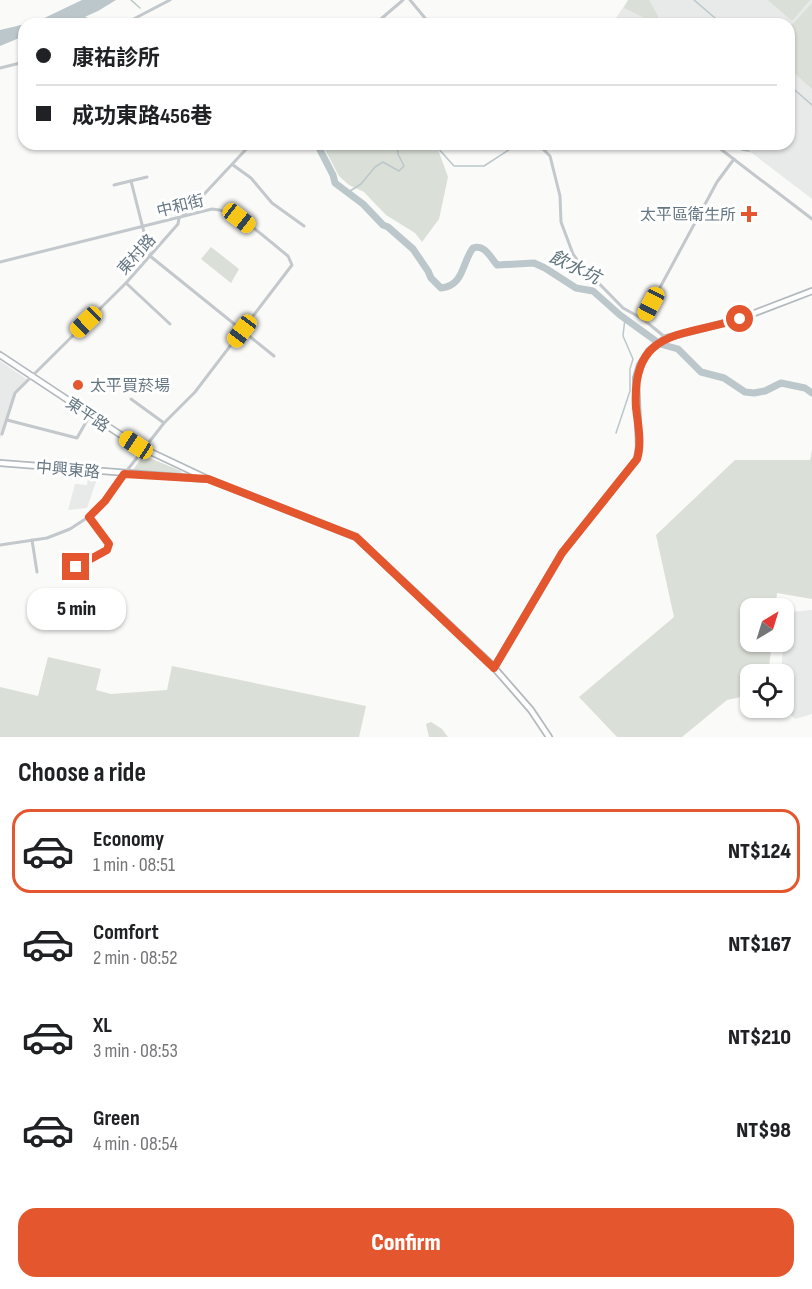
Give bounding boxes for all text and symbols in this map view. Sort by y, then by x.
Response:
text: 康祐診所 [72,45,160,72]
text: 成功東路456巷 [72,103,212,130]
street label: 中和街 [155,191,206,221]
car [219,200,259,236]
marker: 太平區衛生所 [740,205,758,223]
place label: 太平區衛生所 [640,206,736,225]
street label: 東村路 [114,231,160,279]
water label: 飲水坑 [546,246,606,290]
car [635,284,667,324]
car [67,303,105,341]
route start [726,305,753,332]
car [224,311,260,351]
place label: 太平買菸場 [90,377,170,396]
marker: 太平買菸場 [71,378,85,392]
street label: 東平路 [62,394,112,437]
car [116,428,156,462]
street label: 中興東路 [35,458,101,483]
route end [62,553,89,580]
callout: 5 min [26,588,125,630]
text: 5 min [57,597,96,621]
north arrow [740,598,794,652]
map controls [740,598,794,718]
button: locate [740,664,794,718]
text: Choose a ride [18,757,146,789]
icon: car [21,824,75,878]
text: Economy [93,826,164,853]
text: NT$124 [728,838,791,865]
text: 1 min · 08:51 [93,853,175,877]
icon: car [21,917,75,971]
text: Comfort [93,919,159,946]
text: NT$167 [728,931,791,958]
text: 2 min · 08:52 [93,946,178,970]
icon: car [21,1010,75,1064]
text: XL [93,1012,112,1039]
text: NT$210 [728,1024,791,1051]
text: 3 min · 08:53 [93,1039,178,1063]
icon: car [21,1103,75,1157]
text: Green [93,1105,140,1132]
text: NT$98 [736,1117,791,1144]
text: 4 min · 08:54 [93,1132,178,1156]
button: Confirm [18,1208,794,1277]

